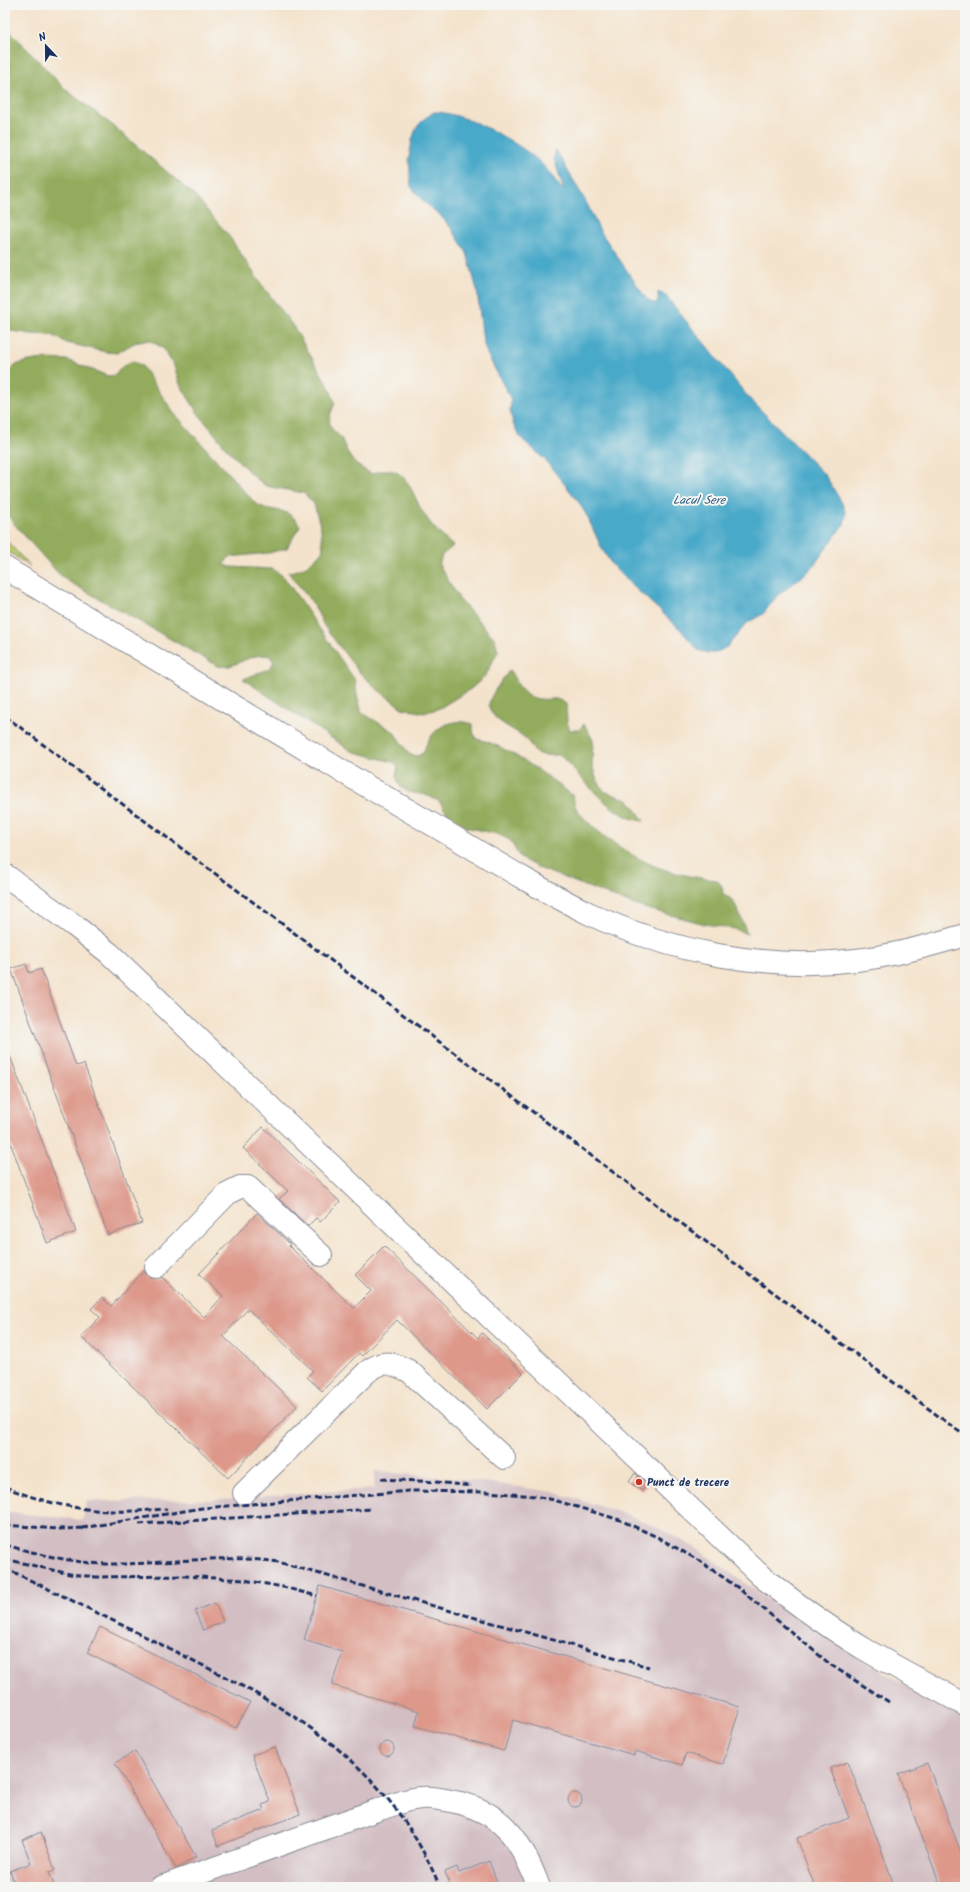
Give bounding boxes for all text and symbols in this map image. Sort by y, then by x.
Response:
north arrow [26,26,66,66]
text: N [36,28,49,47]
water label: Lacul Sere [673,491,727,510]
place label: Punct de trecere [647,1474,730,1492]
marker: Punct de trecere [634,1477,644,1487]

